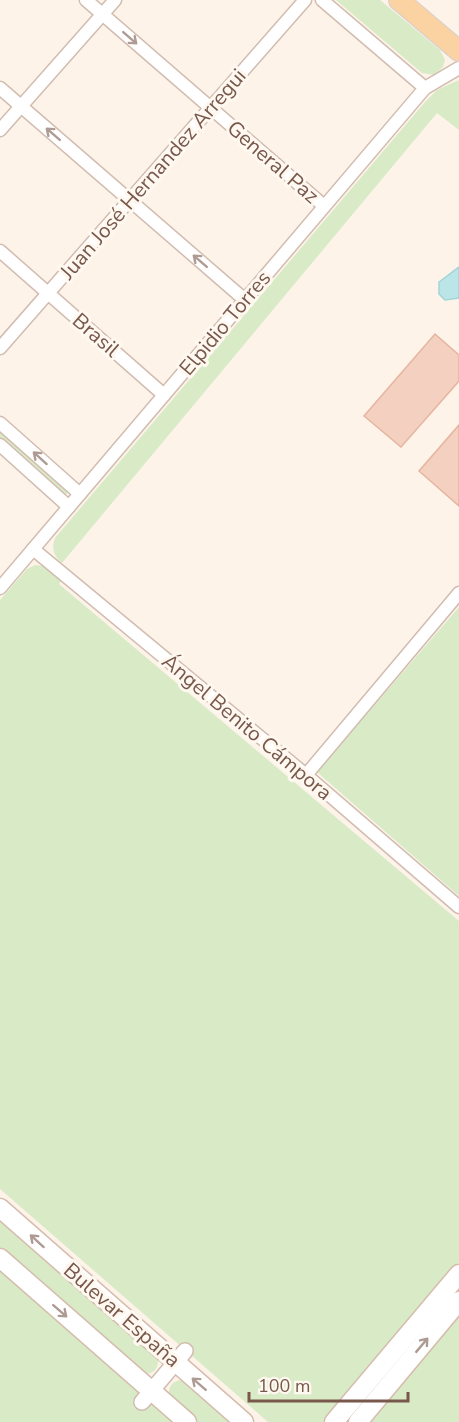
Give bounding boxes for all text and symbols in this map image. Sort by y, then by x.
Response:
one-way arrow [122,31,137,45]
street label: Juan José Hernandez Arregui [53,63,252,286]
street label: General Paz [221,114,325,210]
one-way arrow [46,127,61,141]
one-way arrow [192,255,208,268]
street label: Elpidio Torres [173,265,277,381]
street label: Brasil [66,307,126,364]
one-way arrow [33,451,48,465]
street label: Ángel Benito Cámpora [156,647,338,807]
one-way arrow [30,1234,45,1248]
street label: Bulevar España [58,1256,186,1374]
one-way arrow [52,1304,67,1318]
one-way arrow [415,1338,429,1353]
scale bar [249,1365,408,1403]
text: 100 m [258,1374,310,1398]
one-way arrow [192,1377,207,1391]

